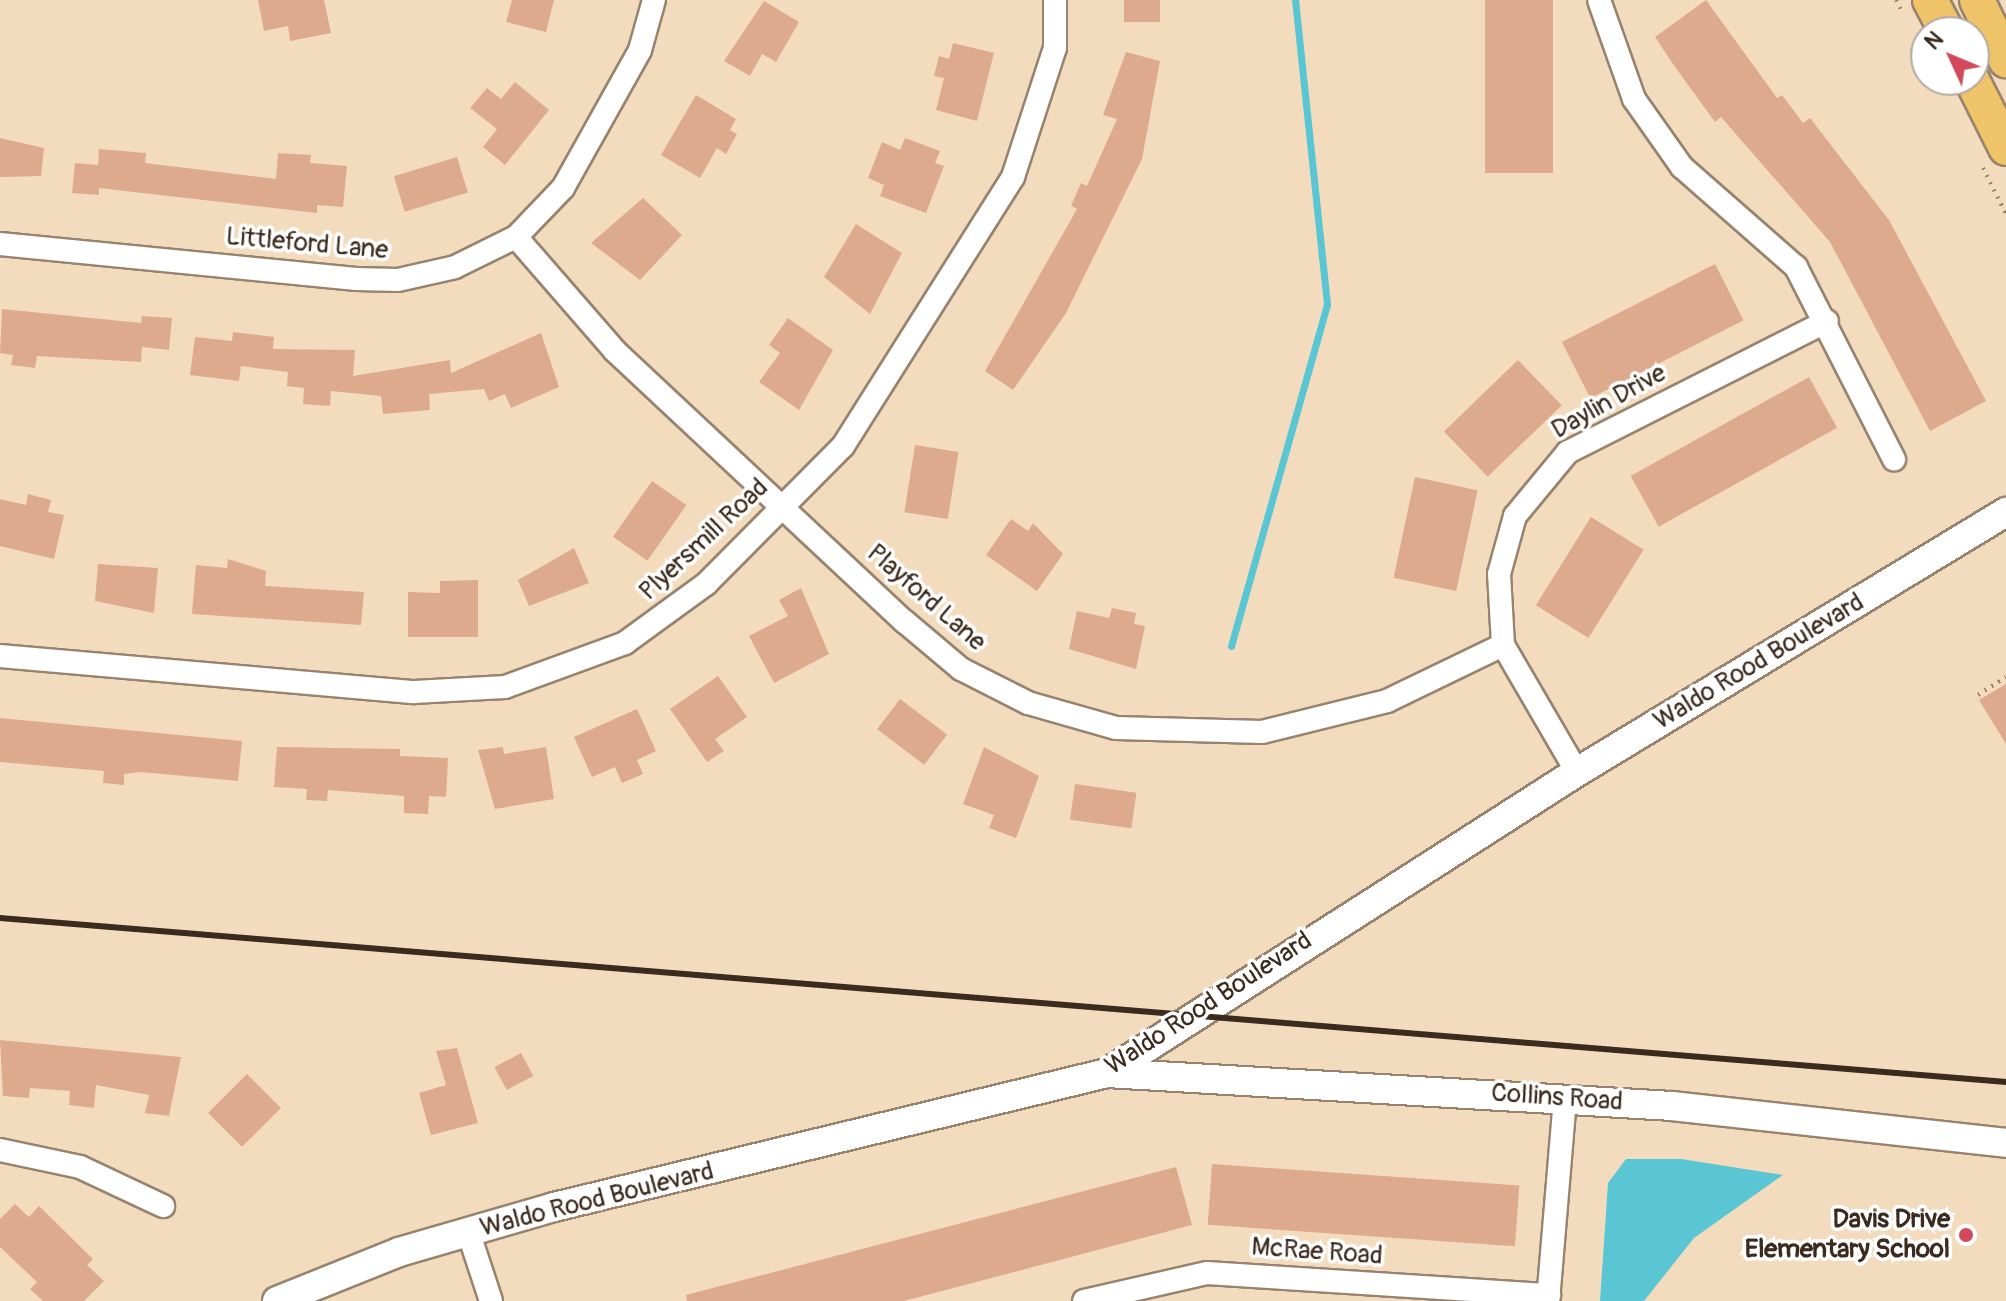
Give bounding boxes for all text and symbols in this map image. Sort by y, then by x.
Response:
north arrow [1910,16,1990,96]
text: N [1919,26,1949,56]
street label: Littleford Lane [225,221,389,267]
street label: Daylin Drive [1546,358,1672,446]
street label: Plyersmill Road [633,472,775,608]
street label: Playford Lane [860,538,992,658]
street label: Waldo Rood Boulevard [1648,587,1870,737]
street label: Waldo Rood Boulevard [1100,926,1318,1082]
street label: Collins Road [1490,1078,1624,1118]
street label: Waldo Rood Boulevard [477,1156,717,1244]
place label: Davis Drive Elementary School [1745,1204,1950,1266]
marker: Davis Drive Elementary School [1957,1226,1975,1244]
street label: McRae Road [1250,1232,1384,1272]

